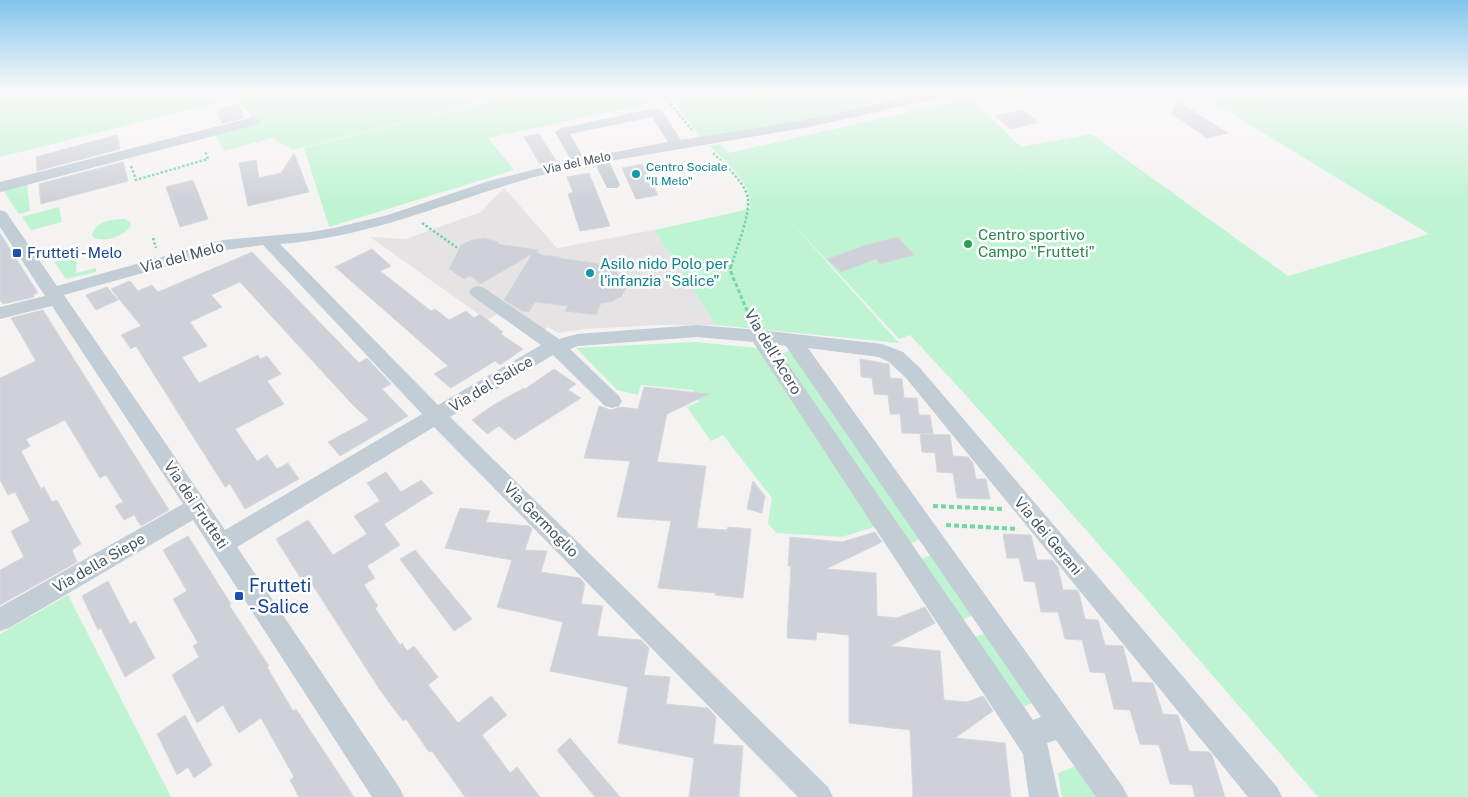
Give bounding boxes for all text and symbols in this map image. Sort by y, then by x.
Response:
street label: Via del Melo [542,149,612,177]
place label: Centro Sociale "Il Melo" [646,160,728,188]
marker: Centro Sociale "Il Melo" [630,168,642,180]
place label: Centro sportivo Campo "Frutteti" [978,226,1095,260]
street label: Via del Melo [138,237,225,276]
marker: Centro sportivo Campo "Frutteti" [962,238,974,250]
place label: Frutteti - Melo [27,244,122,261]
marker: Frutteti - Melo [11,247,23,259]
place label: Asilo nido Polo per l'infanzia "Salice" [600,255,729,289]
marker: Asilo nido Polo per l'infanzia "Salice" [584,267,596,279]
street label: Via dell'Acero [741,306,805,397]
street label: Via del Salice [446,352,536,415]
street label: Via dei Frutteti [161,458,232,552]
street label: Via Germoglio [501,479,582,560]
street label: Via dei Gerani [1011,493,1086,578]
street label: Via della Siepe [50,529,148,596]
place label: Frutteti - Salice [249,575,311,617]
marker: Frutteti - Salice [233,590,245,602]

